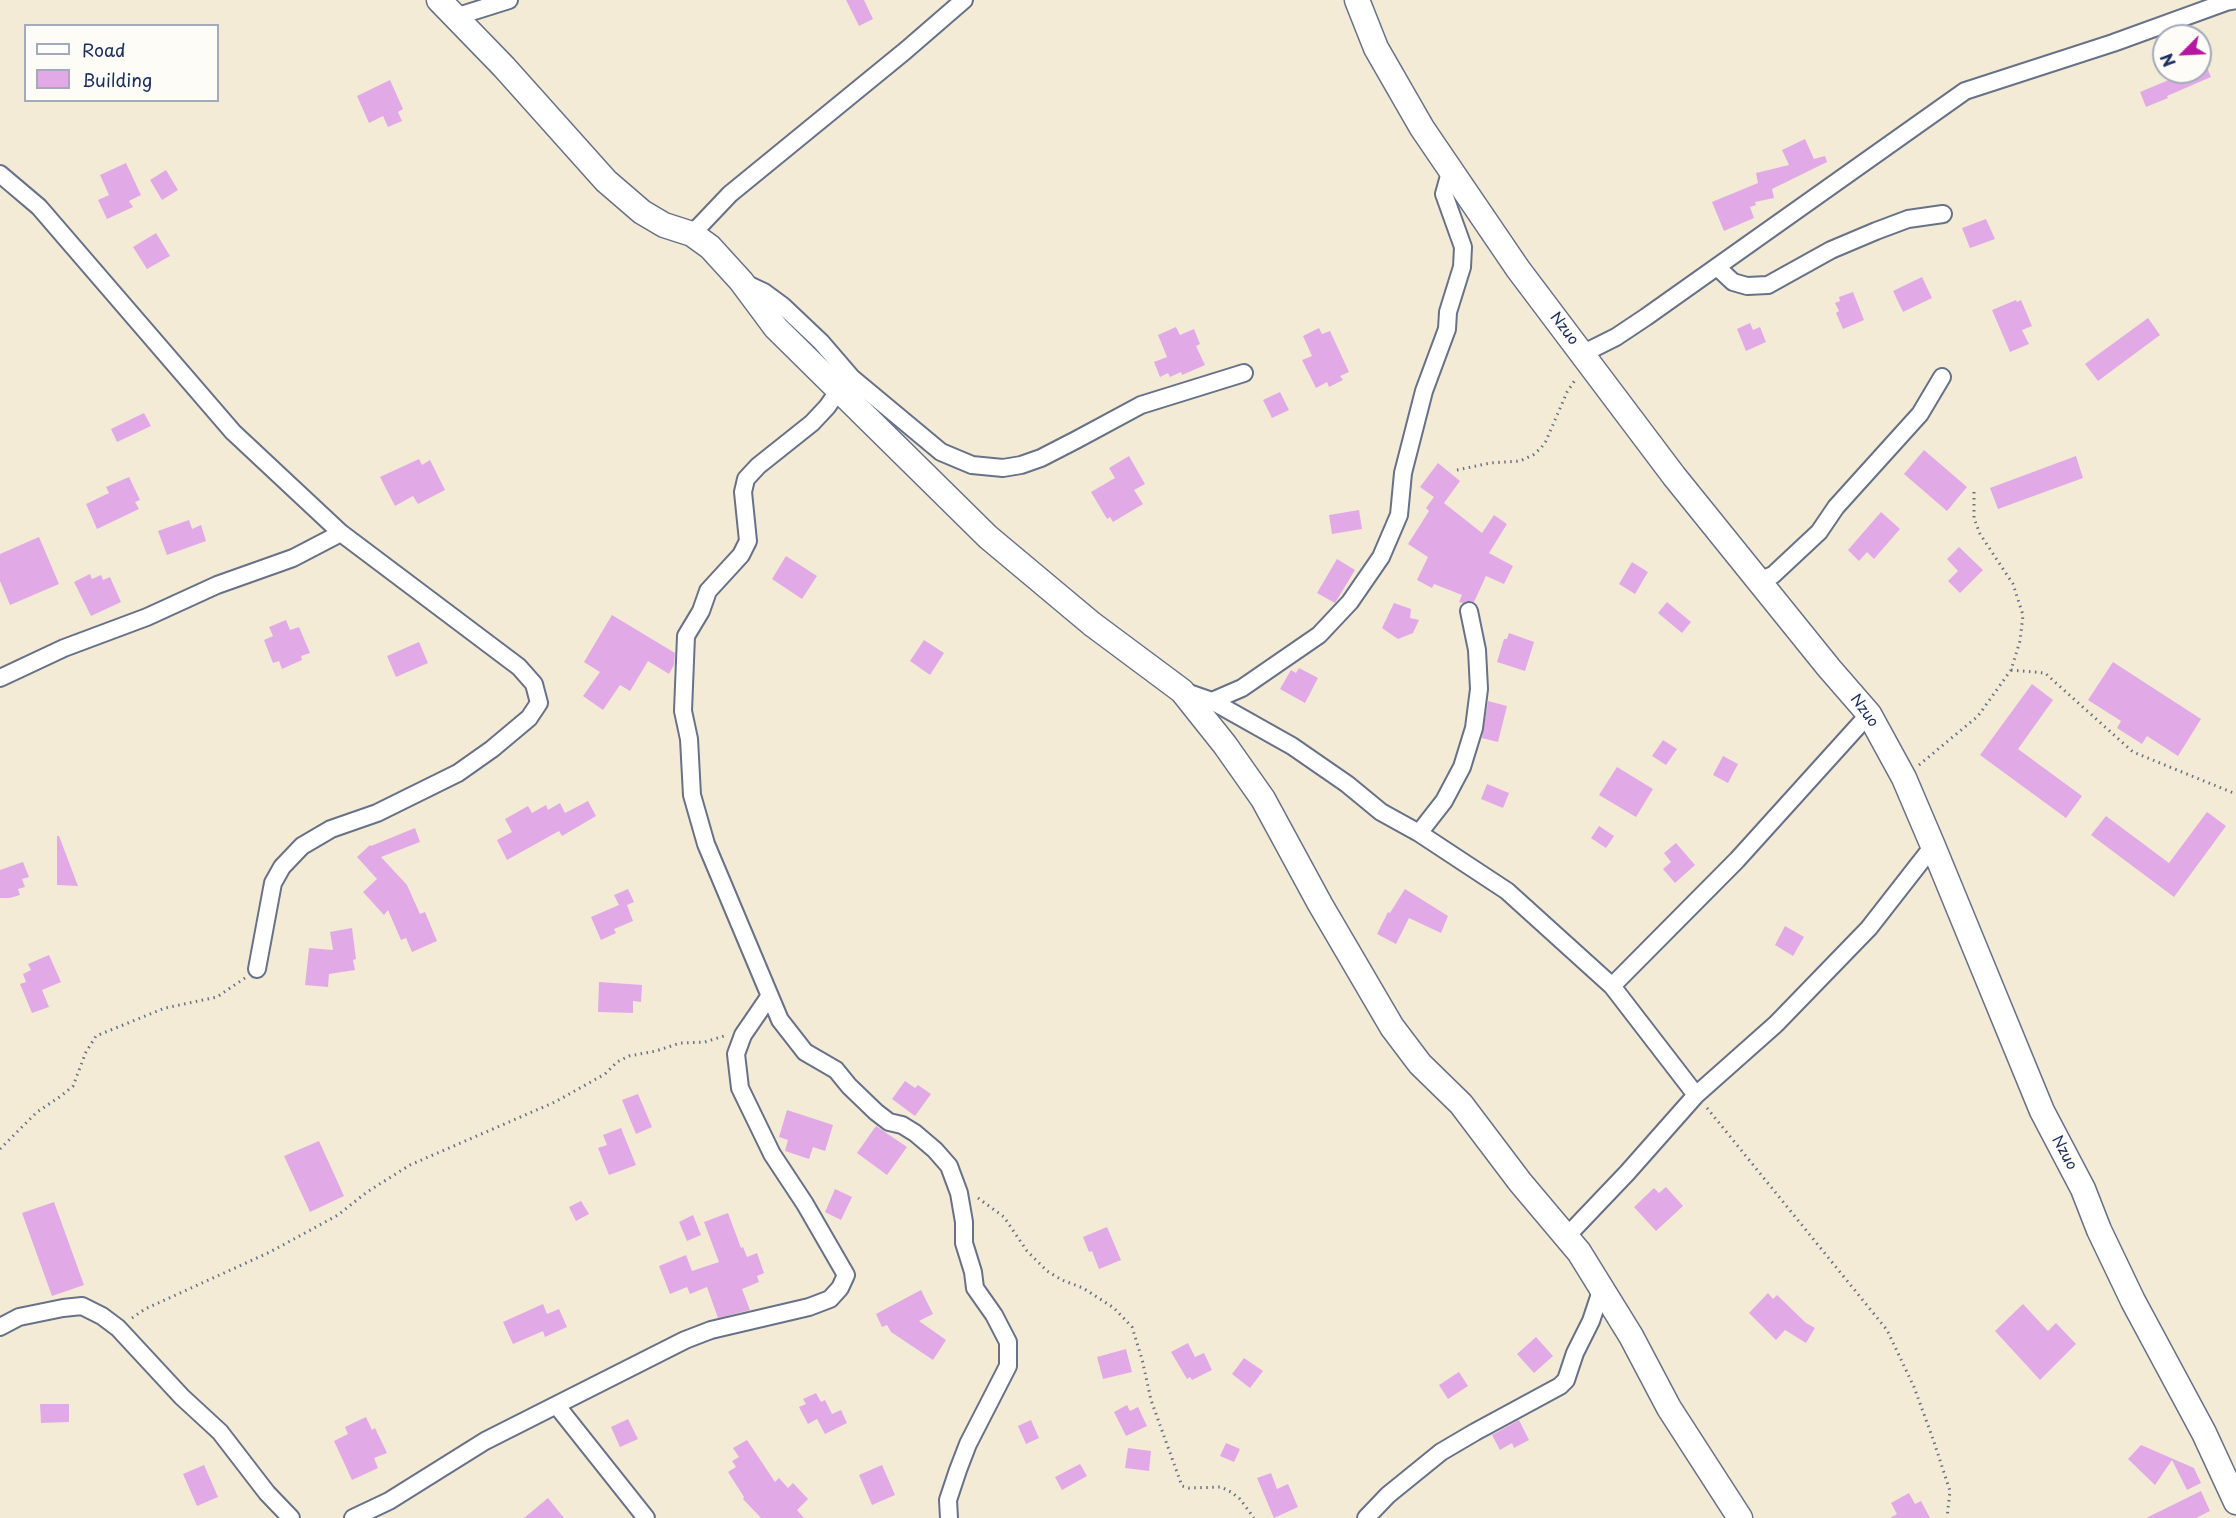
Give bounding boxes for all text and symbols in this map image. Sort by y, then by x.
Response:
legend [24,24,219,102]
north arrow [2152,24,2212,84]
text: Road [82,36,126,63]
text: N [2154,50,2181,71]
text: Building [82,66,152,93]
street label: Nzuo [1546,309,1582,349]
street label: Nzuo [1846,691,1882,731]
street label: Nzuo [2048,1133,2080,1173]

